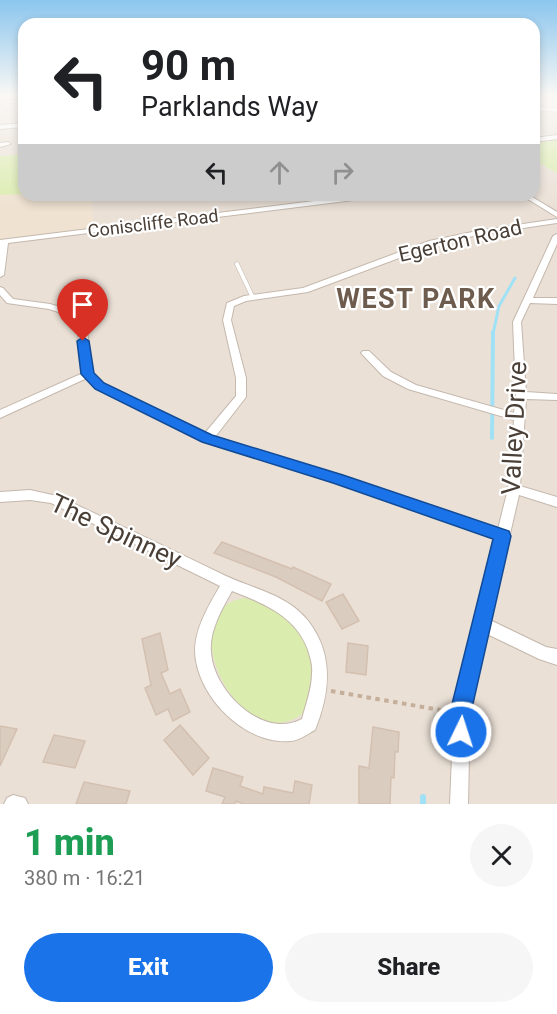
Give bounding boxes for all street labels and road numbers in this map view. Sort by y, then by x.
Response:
street label: Coniscliffe Road [87,205,219,241]
street label: Egerton Road [396,215,524,267]
street label: Valley Drive [496,361,532,495]
street label: The Spinney [46,488,186,574]

